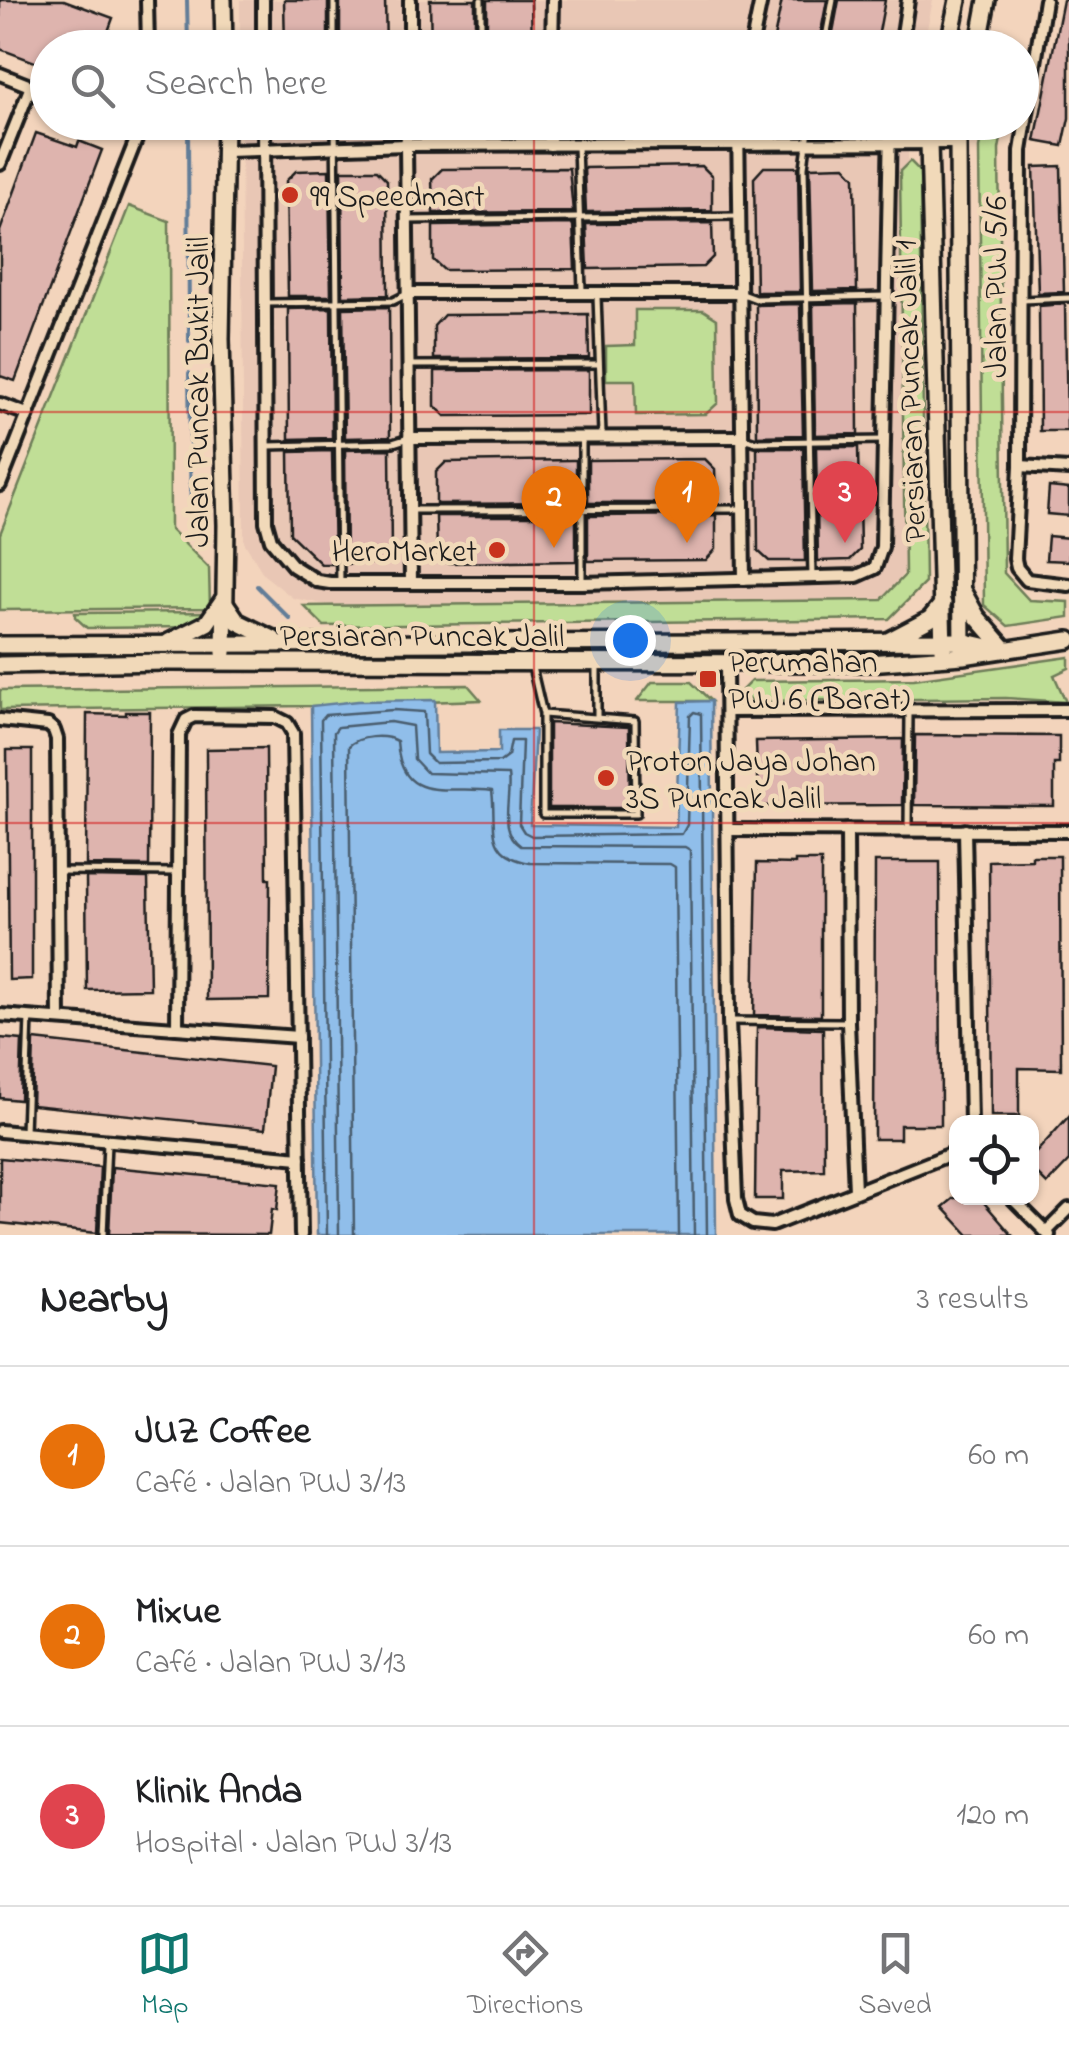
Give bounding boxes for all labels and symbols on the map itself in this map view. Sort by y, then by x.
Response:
place label: 99 Speedmart [310,175,485,222]
marker: 99 Speedmart [279,184,301,206]
street label: Jalan PUJ 5/6 [975,196,1022,378]
street label: Jalan Puncak Bukit Jalil [177,236,224,548]
street label: Persiaran Puncak Jalil 1 [884,239,941,543]
pin: 1 [654,460,720,543]
pin: 3 [812,460,878,543]
pin: 2 [522,466,586,548]
place label: HeroMarket [332,530,477,577]
marker: HeroMarket [486,539,508,561]
street label: Persiaran Puncak Jalil [280,615,564,662]
your location [605,615,656,666]
place label: Perumahan PUJ 6 (Barat) [728,641,910,725]
marker: Perumahan PUJ 6 (Barat) [697,668,719,690]
place label: Proton Jaya Johan 3S Puncak Jalil [626,740,876,824]
marker: Proton Jaya Johan 3S Puncak Jalil [595,767,617,789]

